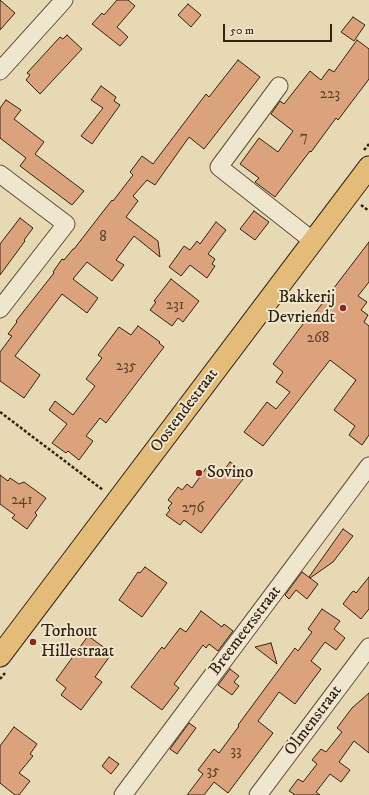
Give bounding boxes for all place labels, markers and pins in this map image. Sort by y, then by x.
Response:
place label: Bakkerij Devriendt [267,288,335,328]
marker: Bakkerij Devriendt [338,303,348,313]
place label: Sovino [207,463,253,483]
marker: Sovino [194,468,204,478]
place label: Torhout Hillestraat [41,622,114,662]
marker: Torhout Hillestraat [28,637,38,647]

